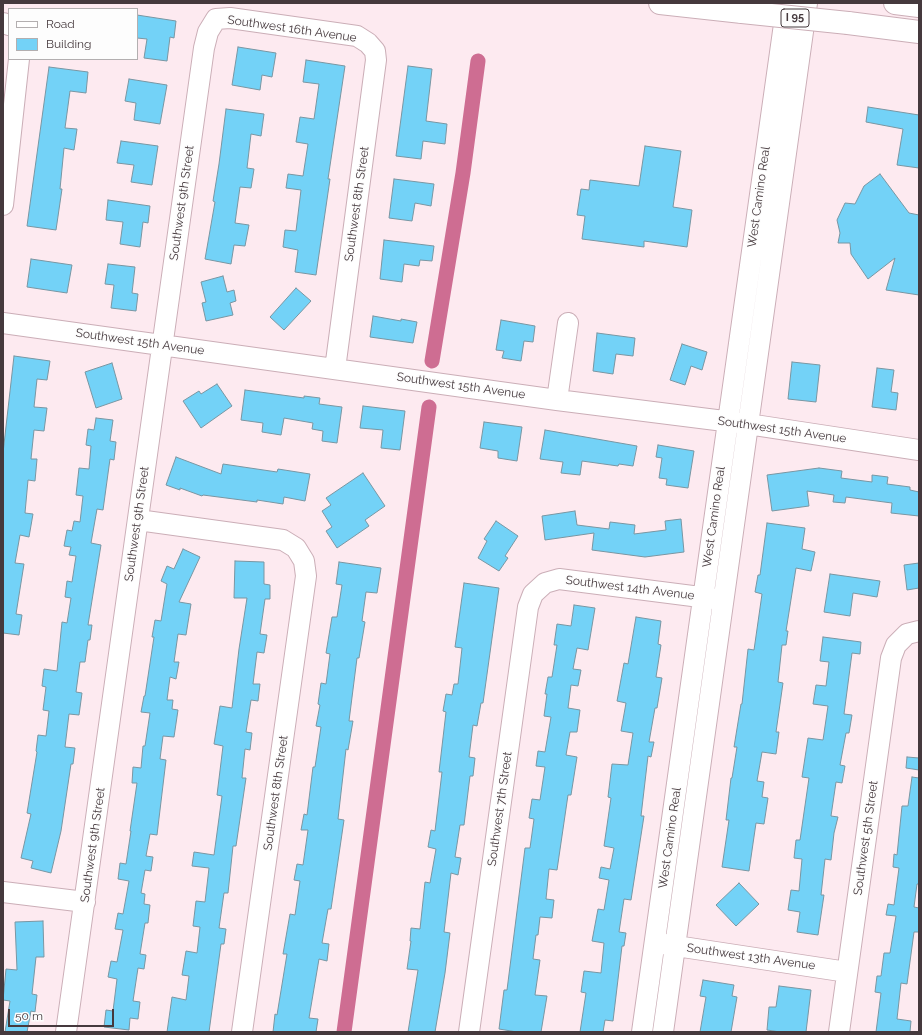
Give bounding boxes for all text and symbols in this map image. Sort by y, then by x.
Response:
legend [8,8,138,60]
road number: I 95 [781,9,809,27]
street label: Southwest 16th Avenue [226,13,358,45]
text: Road [46,17,75,31]
text: Building [46,37,92,51]
street label: Southwest 9th Street [167,144,197,262]
street label: Southwest 8th Street [342,145,372,263]
street label: West Camino Real [745,146,773,248]
street label: Southwest 15th Avenue [75,326,205,358]
street label: Southwest 15th Avenue [396,370,526,402]
street label: Southwest 15th Avenue [717,414,847,446]
street label: Southwest 9th Street [122,465,152,583]
street label: West Camino Real [700,466,728,568]
street label: Southwest 14th Avenue [565,573,695,603]
street label: Southwest 8th Street [261,734,291,852]
street label: Southwest 7th Street [485,751,515,867]
street label: Southwest 5th Street [851,780,881,896]
street label: Southwest 9th Street [78,786,108,904]
street label: West Camino Real [656,787,684,889]
street label: Southwest 13th Avenue [686,941,816,973]
scale bar [10,1001,116,1027]
text: 50 m [15,1009,43,1023]

